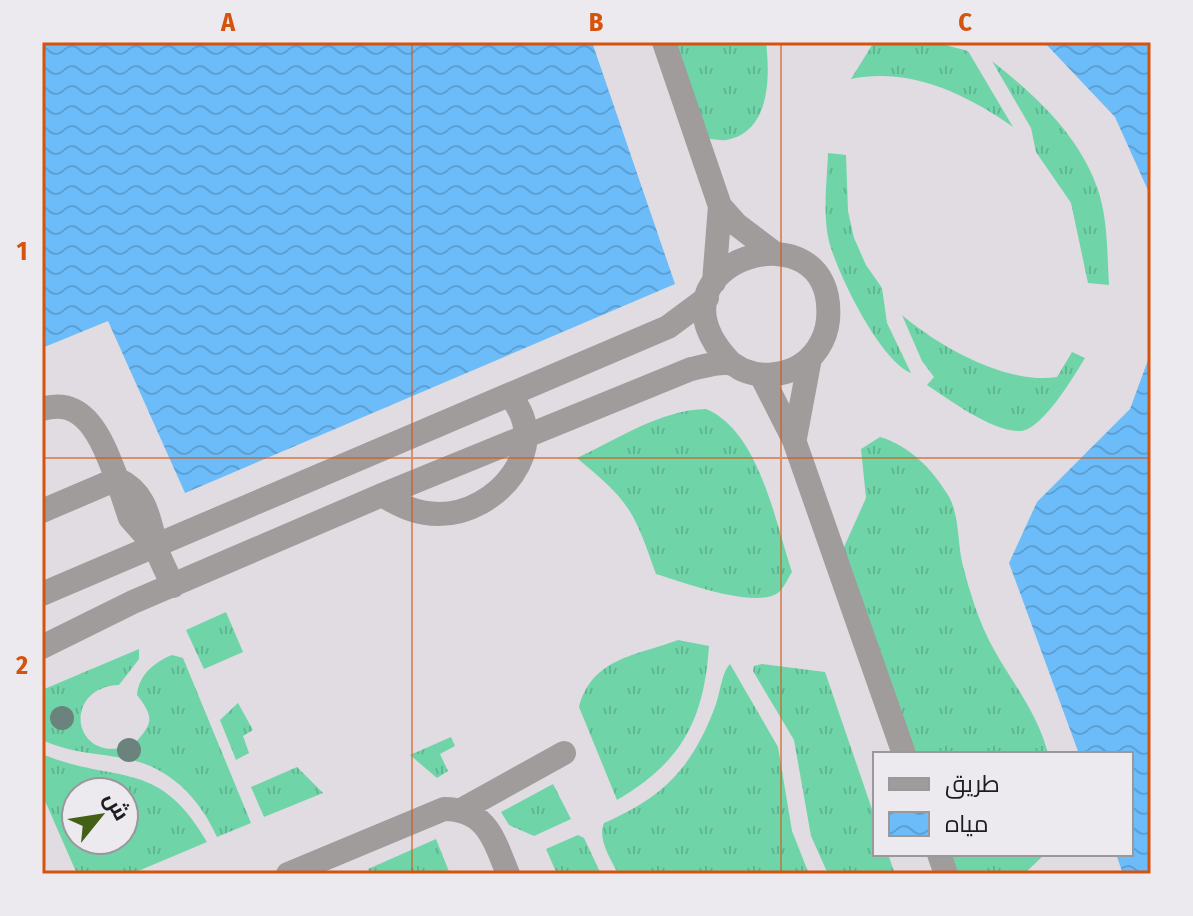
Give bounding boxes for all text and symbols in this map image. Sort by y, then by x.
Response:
text: A [220,7,236,38]
text: B [589,7,604,38]
text: C [958,7,972,38]
text: 1 [17,236,28,267]
text: 2 [15,650,28,681]
legend [873,752,1133,856]
text: طريق [945,770,1000,799]
north arrow [60,776,140,856]
text: ش [98,787,136,825]
text: مياه [945,810,989,838]

